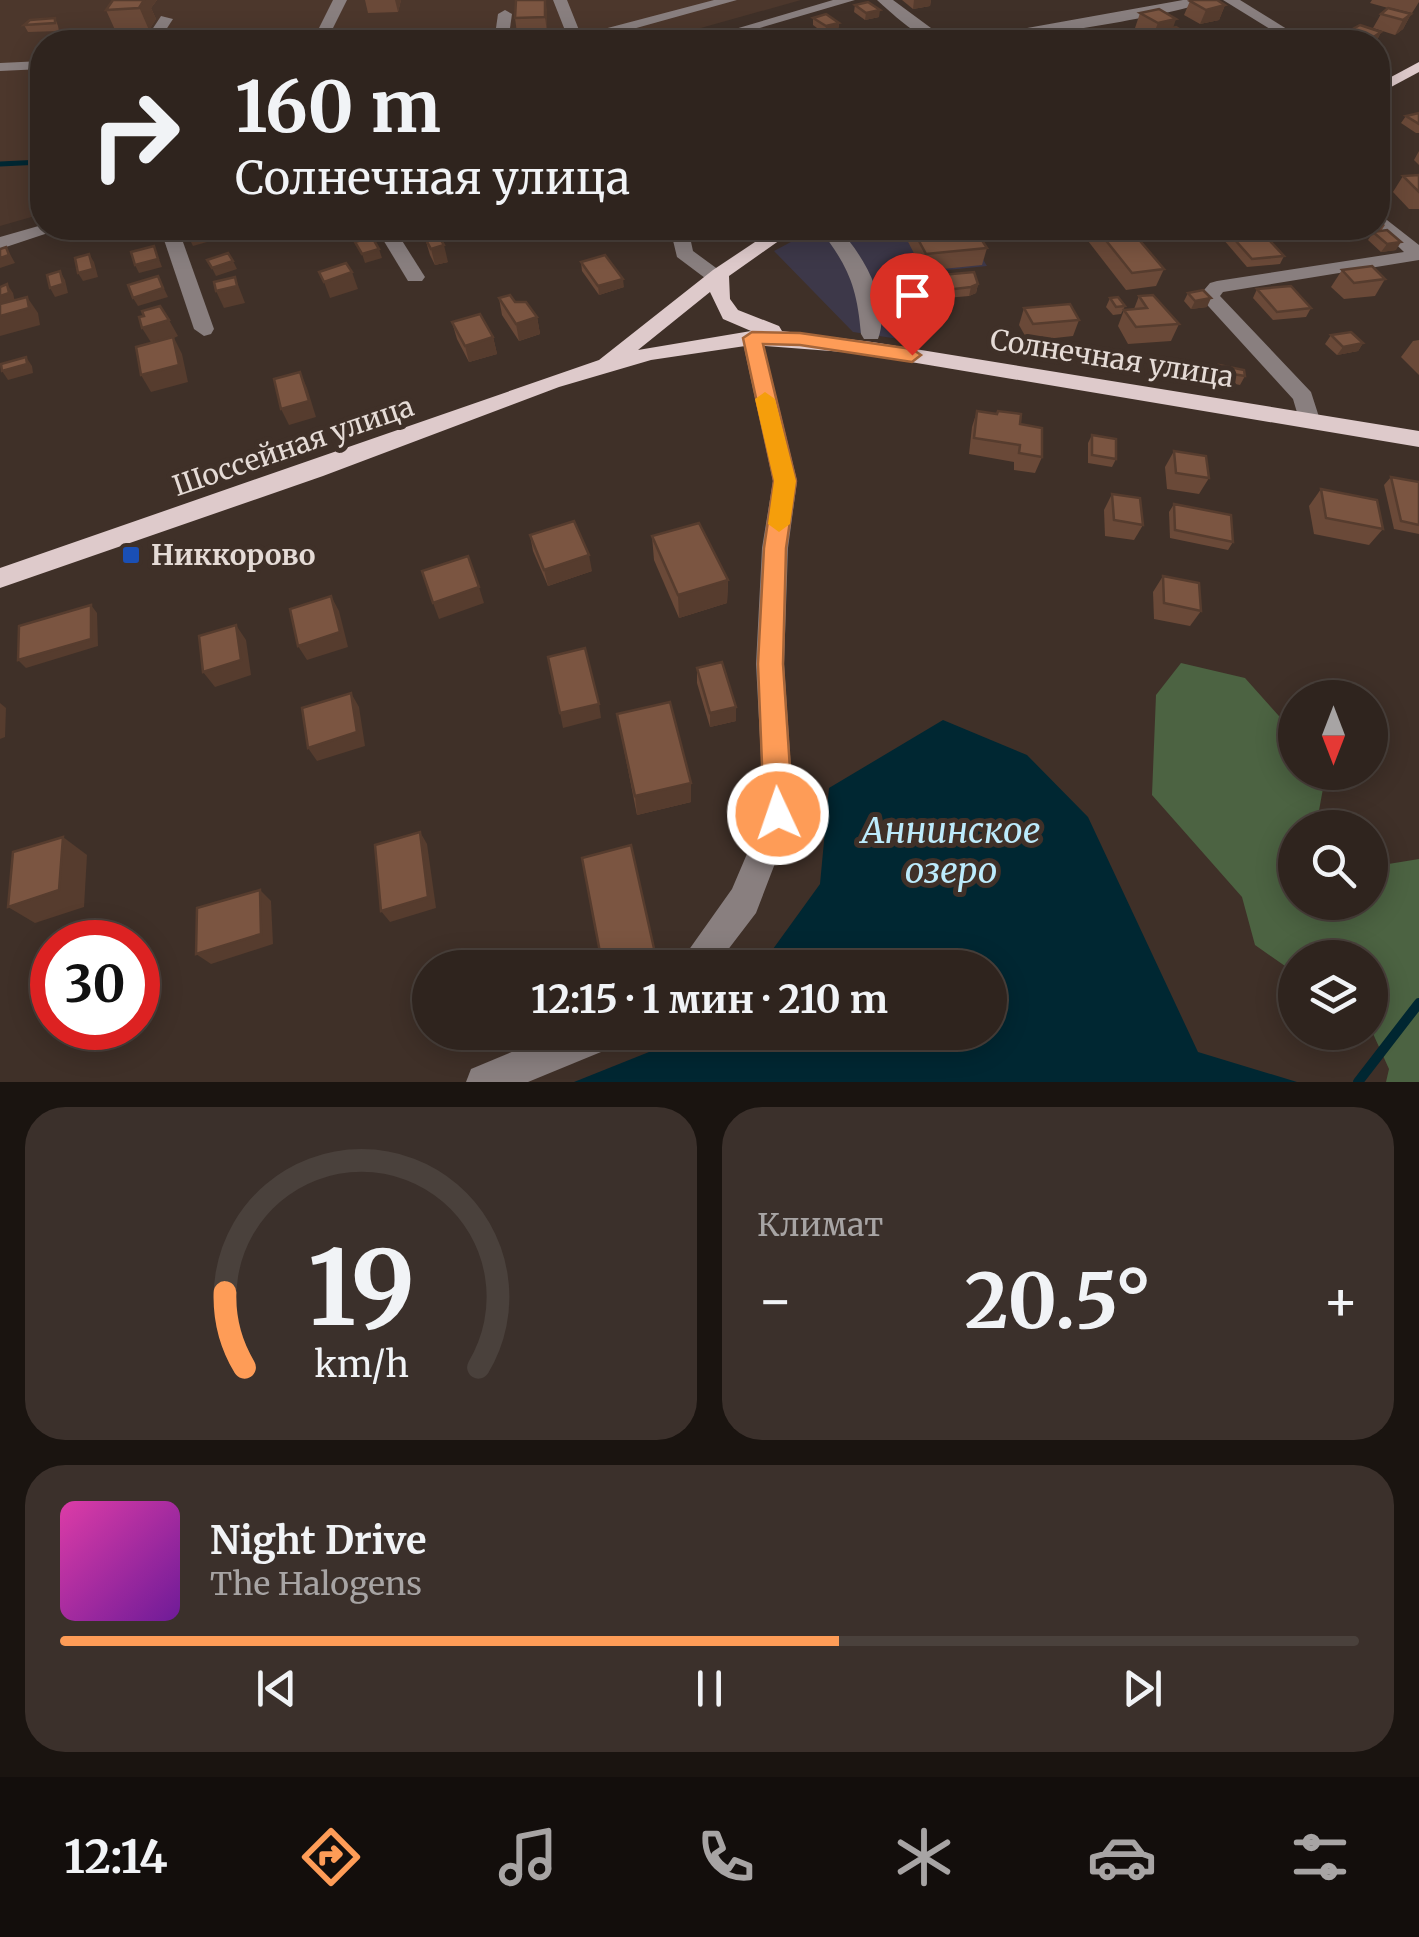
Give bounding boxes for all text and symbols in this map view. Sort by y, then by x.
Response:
text: 160 m [235,63,441,151]
icon: right [70,70,200,200]
text: Солнечная улица [235,150,630,206]
pin [870,253,955,356]
icon: arrive [885,268,940,323]
street label: Солнечная улица [988,321,1236,395]
street label: Шоссейная улица [168,388,418,504]
place label: Никкорово [151,537,315,573]
marker: Никкорово [120,544,142,566]
north arrow [1278,680,1388,790]
map controls [1278,680,1388,1050]
position arrow [726,762,830,866]
water label: Аннинское озеро [858,809,1041,893]
button: search [1278,810,1388,920]
speed limit sign: 30 [30,920,160,1050]
button: layers [1278,940,1388,1050]
text: 12:15 · 1 мин · 210 m [531,976,888,1023]
text: Климат [757,1205,883,1245]
text: 19 [307,1223,415,1353]
text: 20.5° [964,1254,1152,1348]
text: − [757,1266,794,1335]
text: + [1322,1266,1359,1335]
text: km/h [314,1342,408,1387]
text: Night Drive [210,1517,427,1564]
text: The Halogens [210,1564,422,1604]
icon: previous [249,1661,304,1716]
icon: pause [682,1661,737,1716]
icon: next [1115,1661,1170,1716]
icon: directions [296,1822,366,1892]
icon: music [493,1822,563,1892]
icon: phone [691,1822,761,1892]
icon: climate [889,1822,959,1892]
icon: car [1087,1822,1157,1892]
icon: filters [1285,1822,1355,1892]
text: 12:14 [64,1829,168,1885]

